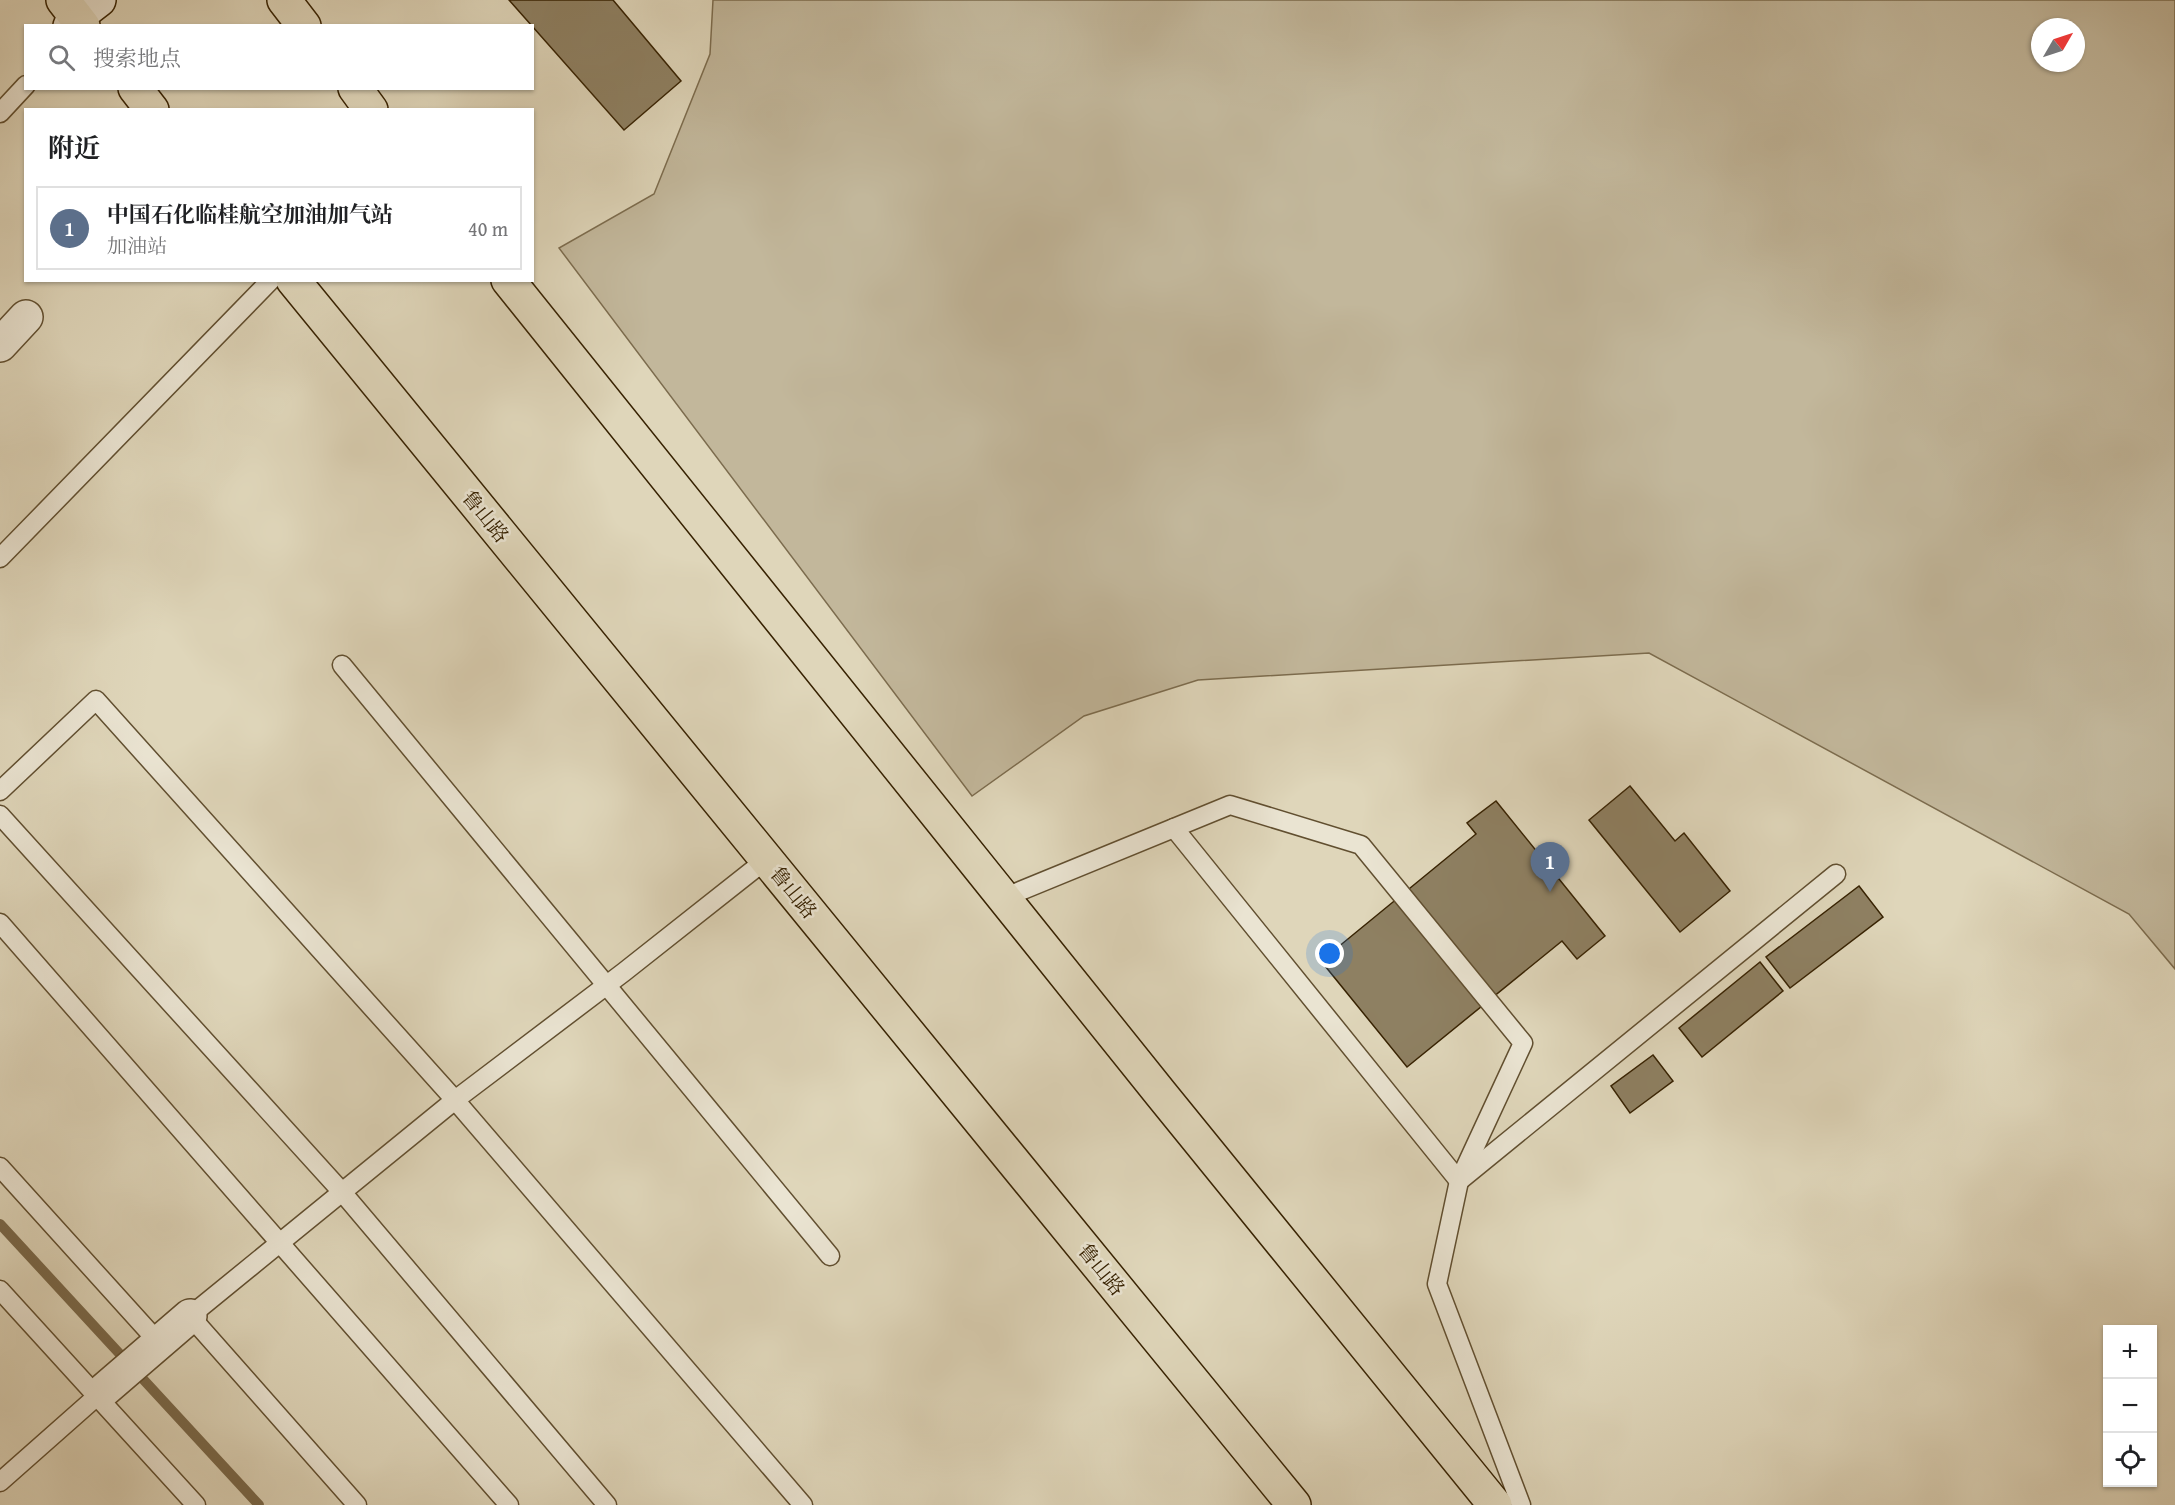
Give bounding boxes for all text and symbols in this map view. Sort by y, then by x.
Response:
north arrow [2031,18,2085,72]
search box [24,24,534,90]
icon: search [45,41,78,74]
text: 搜索地点 [93,42,181,74]
text: 附近 [48,128,100,167]
text: 中国石化临桂航空加油加气站 [107,198,393,230]
text: 1 [64,214,75,243]
text: 40 m [468,214,508,243]
text: 加油站 [107,231,167,260]
street label: 鲁山路 [456,484,516,548]
pin: 1 [1530,842,1570,892]
street label: 鲁山路 [764,860,824,924]
your location [1315,939,1344,968]
street label: 鲁山路 [1072,1237,1132,1301]
map controls [2103,1325,2157,1487]
button: + [2103,1325,2157,1379]
button: − [2103,1379,2157,1433]
button: locate [2103,1433,2157,1487]

